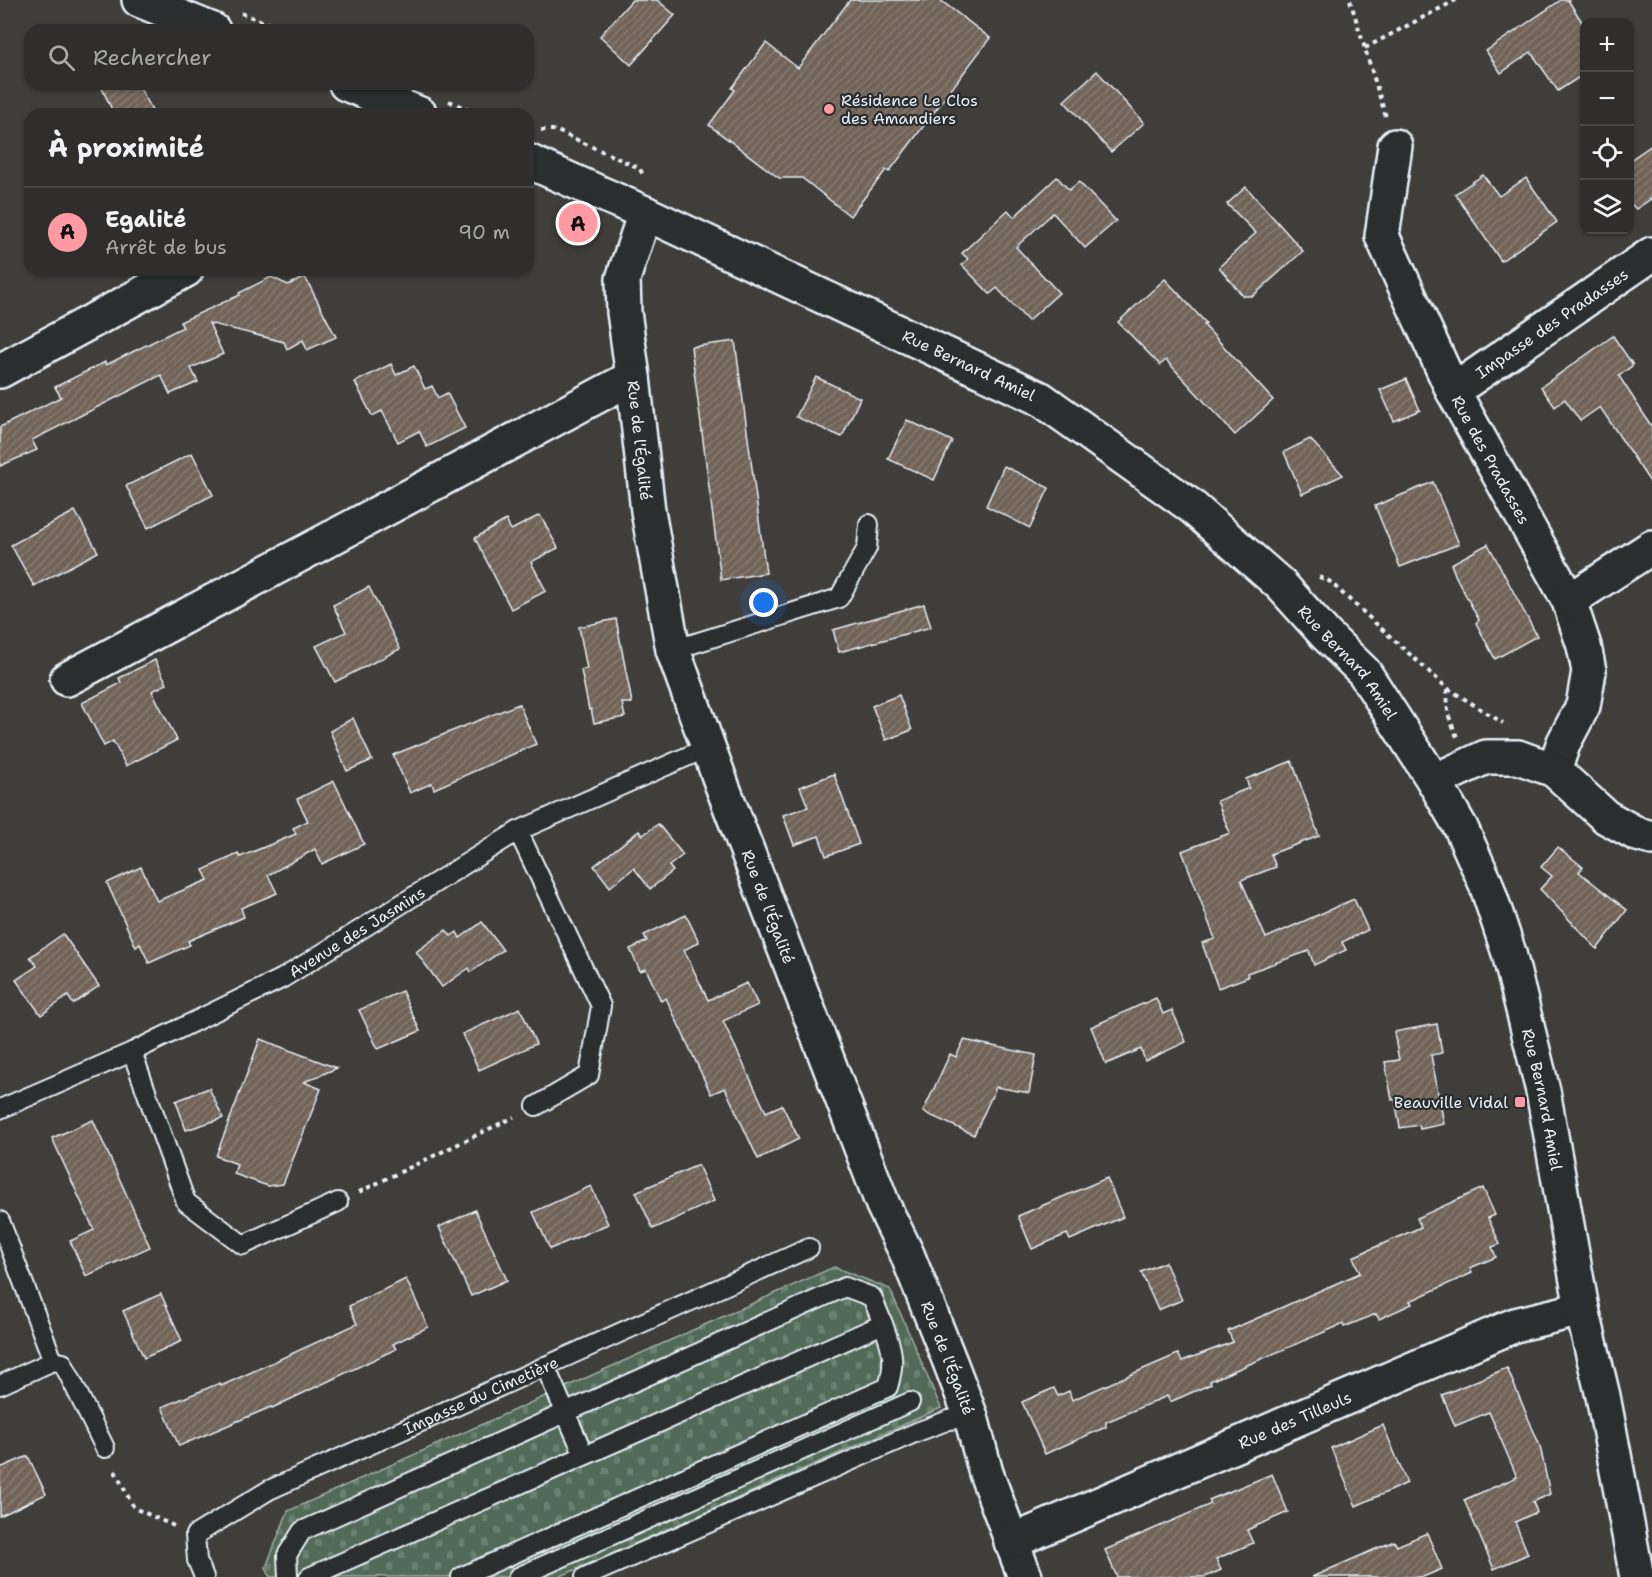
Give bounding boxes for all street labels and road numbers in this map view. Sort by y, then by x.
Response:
street label: Impasse des Pradasses [1471,263,1632,383]
street label: Rue Bernard Amiel [899,325,1039,406]
street label: Rue de l'Égalité [623,379,657,501]
street label: Rue des Pradasses [1447,392,1535,528]
street label: Rue Bernard Amiel [1293,600,1402,724]
street label: Rue de l'Égalité [737,847,800,966]
street label: Avenue des Jasmins [285,881,429,982]
street label: Rue Bernard Amiel [1517,1026,1568,1172]
street label: Rue de l'Égalité [916,1298,980,1418]
street label: Impasse du Cimetière [400,1351,561,1439]
street label: Rue des Tilleuls [1235,1386,1355,1453]

